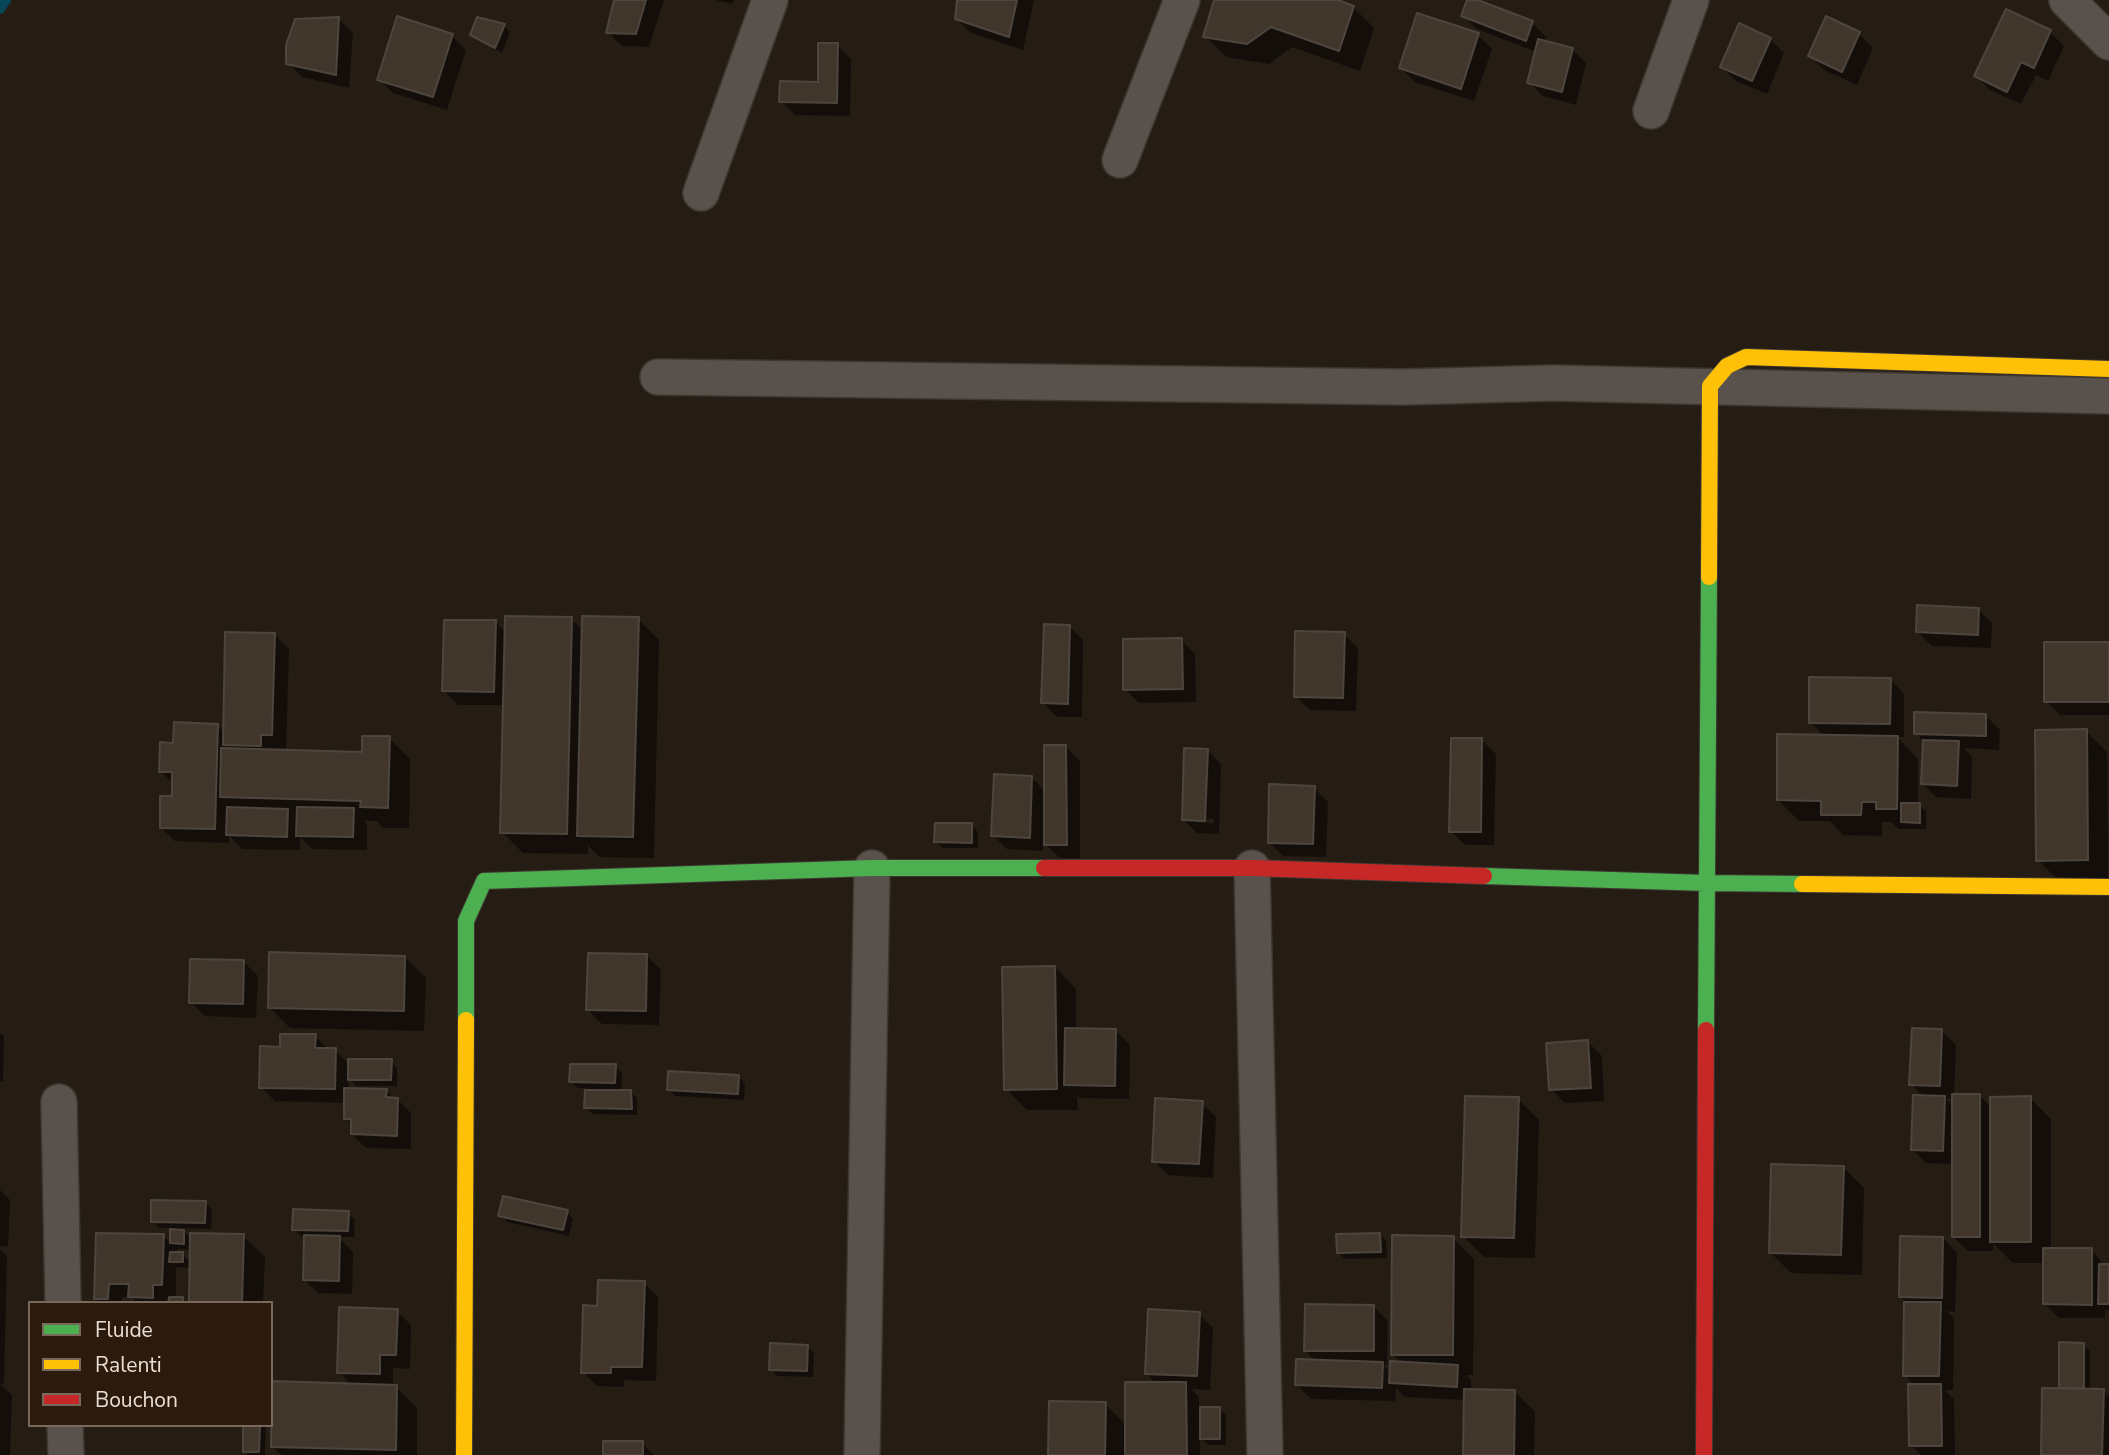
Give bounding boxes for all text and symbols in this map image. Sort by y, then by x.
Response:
legend [28,1301,273,1427]
text: Fluide [95,1316,153,1344]
text: Ralenti [95,1351,162,1379]
text: Bouchon [95,1386,178,1414]

